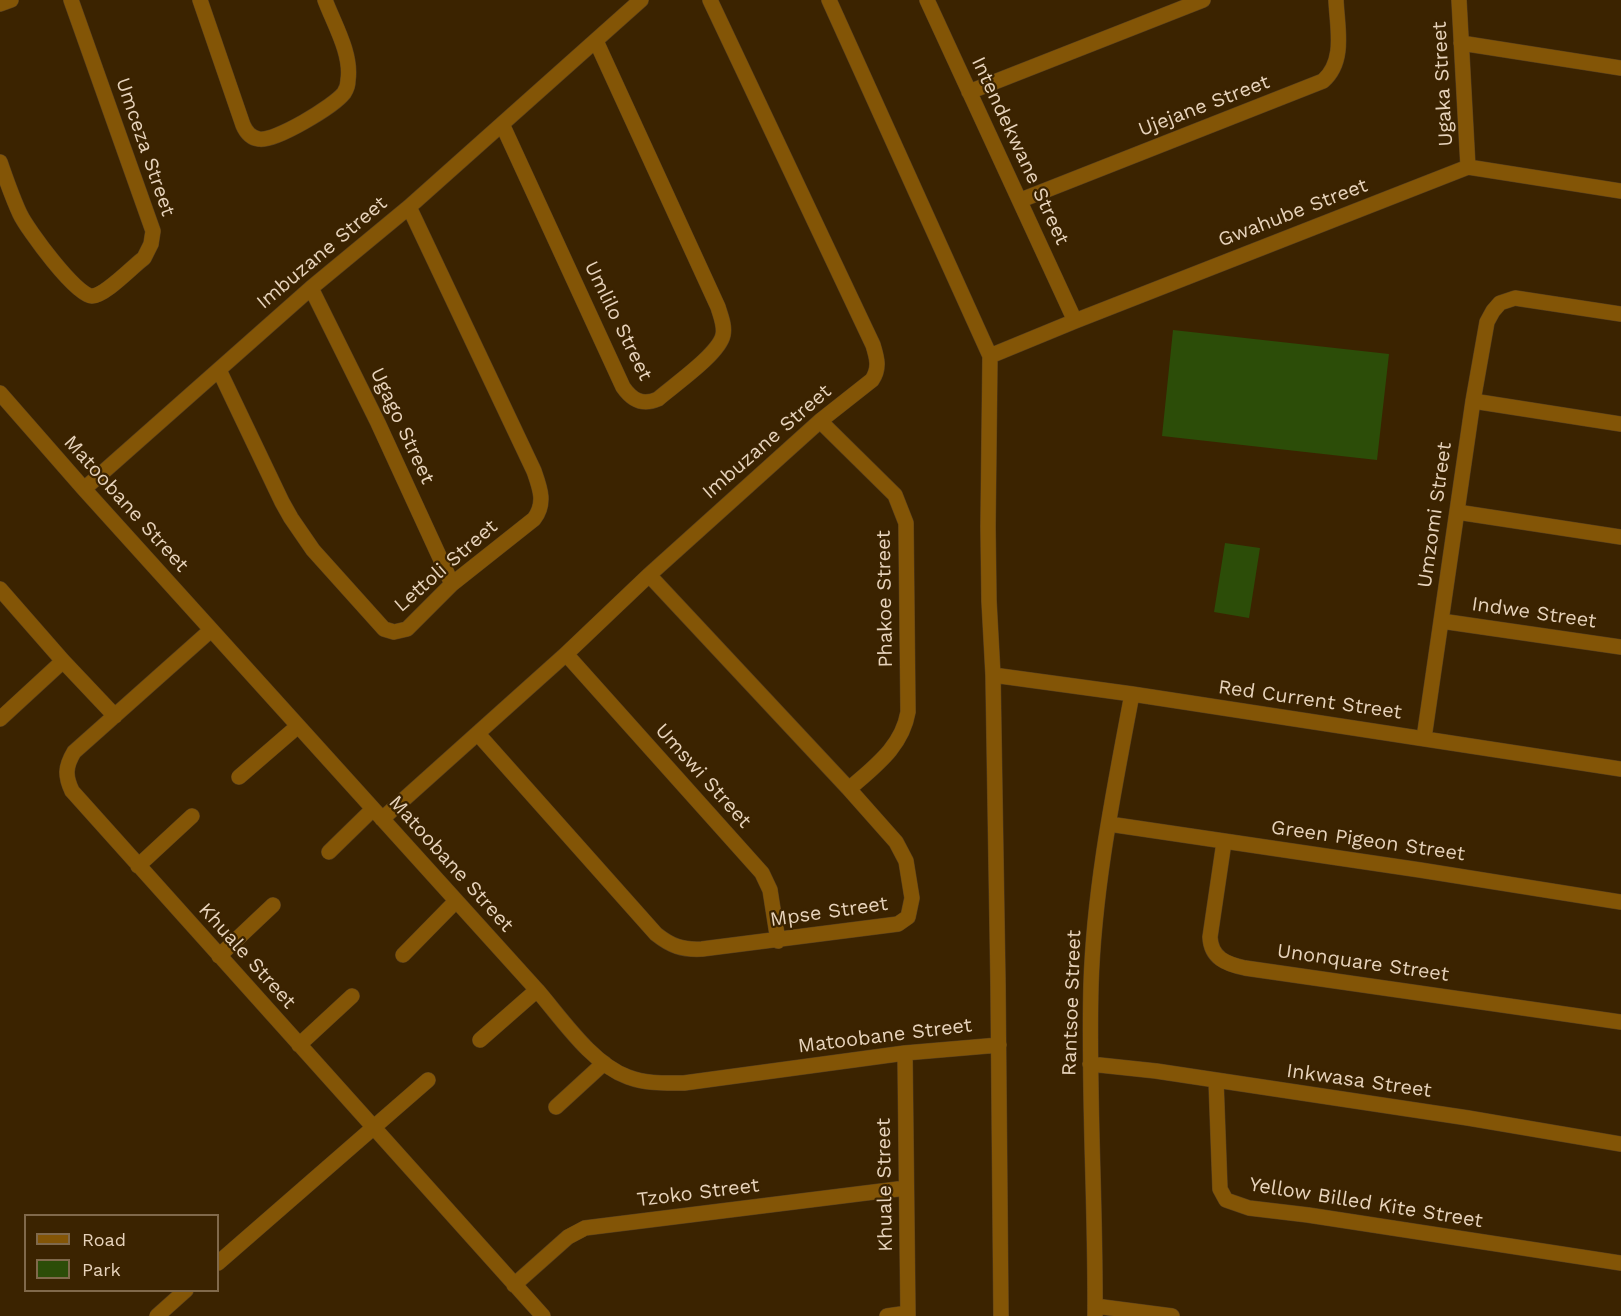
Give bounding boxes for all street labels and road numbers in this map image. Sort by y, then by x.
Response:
street label: Ugaka Street [1428,21,1458,147]
street label: Intendekwane Street [966,53,1074,249]
street label: Ujejane Street [1135,70,1273,142]
street label: Umceza Street [110,75,180,219]
street label: Gwahube Street [1215,173,1371,253]
street label: Imbuzane Street [252,192,392,314]
street label: Umlilo Street [579,257,657,385]
street label: Ugago Street [365,364,439,488]
street label: Imbuzane Street [698,380,836,504]
street label: Matoobane Street [59,431,193,577]
street label: Umzomi Street [1413,441,1457,589]
street label: Lettoli Street [390,515,502,617]
street label: Phakoe Street [872,530,898,668]
street label: Indwe Street [1470,592,1598,634]
street label: Red Current Street [1217,675,1403,725]
street label: Umswi Street [650,719,756,833]
street label: Matoobane Street [384,791,518,937]
street label: Green Pigeon Street [1269,815,1467,867]
street label: Mpse Street [769,892,889,932]
street label: Khuale Street [193,898,301,1014]
street label: Rantsoe Street [1057,929,1087,1077]
street label: Unonquare Street [1275,939,1451,987]
street label: Matoobane Street [797,1013,973,1059]
street label: Inkwasa Street [1285,1059,1433,1103]
street label: Khuale Street [872,1118,898,1252]
street label: Yellow Billed Kite Street [1248,1173,1484,1233]
street label: Tzoko Street [636,1174,760,1212]

